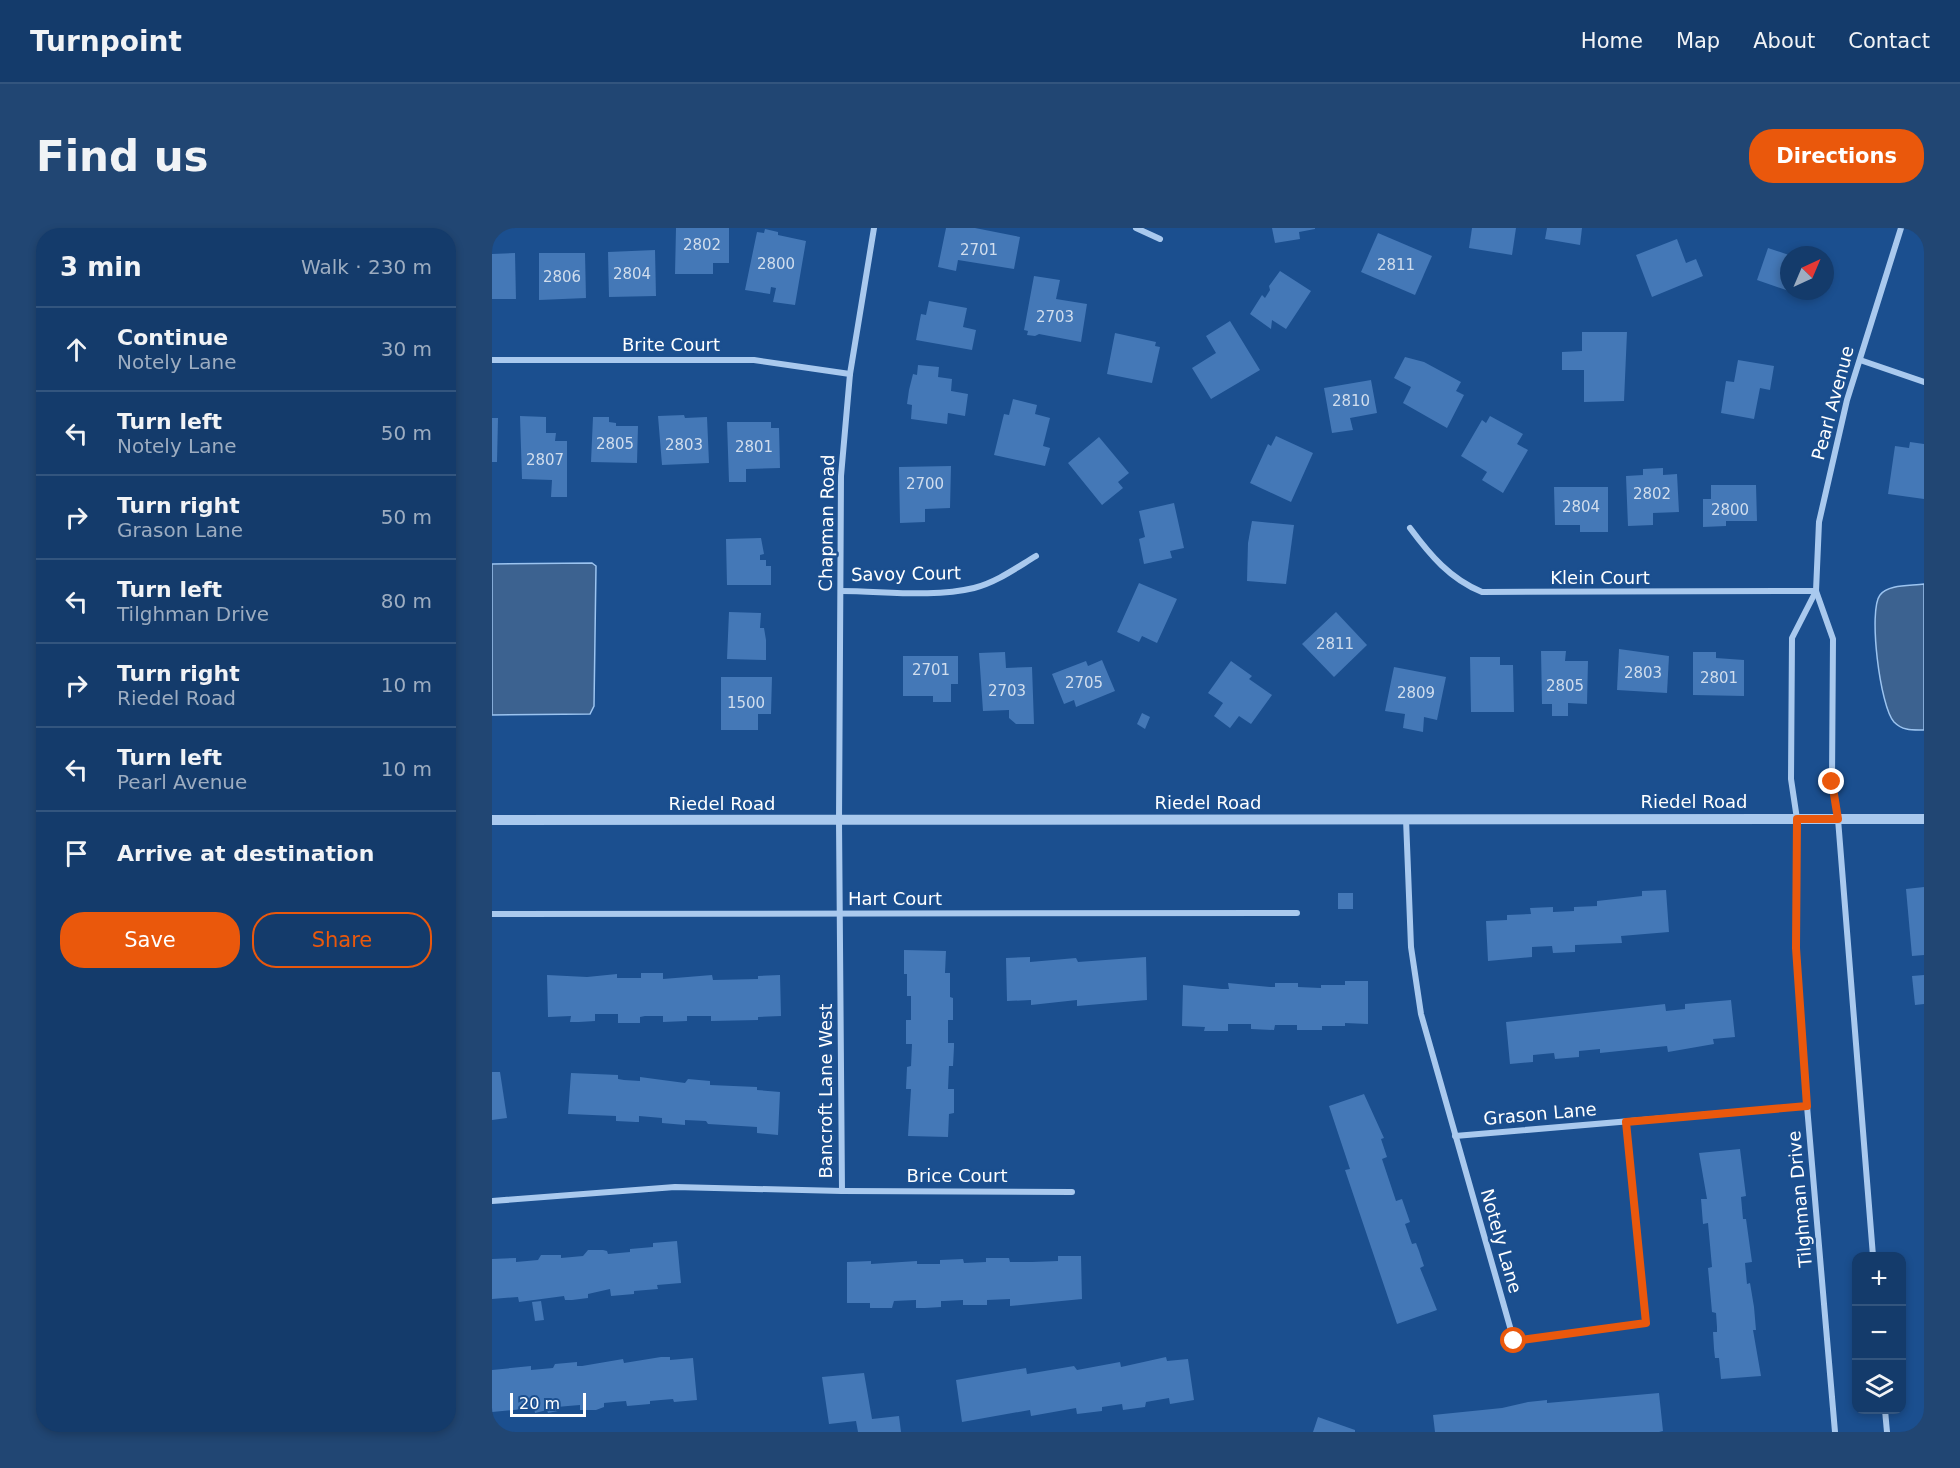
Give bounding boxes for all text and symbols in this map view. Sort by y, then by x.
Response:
text: Turnpoint [30,25,182,58]
text: Home [1581,29,1643,53]
text: Map [1676,29,1720,53]
text: About [1753,29,1815,53]
text: Contact [1848,29,1930,53]
button: Directions [1749,129,1924,183]
text: Find us [36,132,209,181]
house number: 2802 [683,236,721,254]
house number: 2701 [960,241,998,259]
north arrow [1780,246,1834,300]
text: 3 min [60,252,142,282]
text: Walk · 230 m [301,255,432,279]
house number: 2800 [757,255,795,273]
house number: 2811 [1377,256,1415,274]
house number: 2804 [613,265,651,283]
house number: 2806 [543,268,581,286]
house number: 2703 [1036,308,1074,326]
text: Continue [117,325,228,350]
icon: ahead [60,333,93,366]
street label: Brite Court [622,334,720,355]
text: 30 m [381,337,432,361]
street label: Pearl Avenue [1807,343,1858,462]
text: Notely Lane [117,350,236,374]
house number: 2810 [1332,392,1370,410]
text: Turn left [117,409,222,434]
icon: left [60,417,93,450]
text: 50 m [381,421,432,445]
text: Notely Lane [117,434,236,458]
house number: 2805 [596,435,634,453]
house number: 2803 [665,436,703,454]
house number: 2801 [735,438,773,456]
house number: 2807 [526,451,564,469]
street label: Chapman Road [815,454,838,592]
house number: 2700 [906,475,944,493]
house number: 2802 [1633,485,1671,503]
text: Turn right [117,493,240,518]
house number: 2804 [1562,498,1600,516]
icon: right [60,501,93,534]
house number: 2800 [1711,501,1749,519]
text: 50 m [381,505,432,529]
text: Grason Lane [117,518,243,542]
street label: Savoy Court [851,562,961,585]
street label: Klein Court [1550,567,1650,588]
text: Turn left [117,577,222,602]
icon: left [60,585,93,618]
text: 80 m [381,589,432,613]
text: Tilghman Drive [117,602,269,626]
house number: 2811 [1316,635,1354,653]
text: Turn right [117,661,240,686]
house number: 2701 [912,661,950,679]
house number: 2803 [1624,664,1662,682]
icon: right [60,669,93,702]
house number: 2801 [1700,669,1738,687]
text: 10 m [381,673,432,697]
house number: 2705 [1065,674,1103,692]
house number: 2805 [1546,677,1584,695]
house number: 2703 [988,682,1026,700]
house number: 2809 [1397,684,1435,702]
text: Riedel Road [117,686,236,710]
house number: 1500 [727,694,765,712]
text: Turn left [117,745,222,770]
icon: left [60,753,93,786]
text: 10 m [381,757,432,781]
route end [1818,768,1844,794]
text: Pearl Avenue [117,770,247,794]
street label: Riedel Road [1641,791,1747,812]
street label: Riedel Road [1155,792,1261,813]
street label: Riedel Road [669,793,775,814]
icon: arrive [60,837,93,870]
text: Arrive at destination [117,841,374,866]
street label: Hart Court [848,888,942,909]
button: Save [60,912,240,968]
button: Share [252,912,432,968]
street label: Bancroft Lane West [815,1003,836,1179]
street label: Grason Lane [1483,1098,1597,1129]
street label: Tilghman Drive [1783,1130,1816,1269]
street label: Brice Court [907,1165,1007,1186]
street label: Notely Lane [1477,1186,1526,1295]
map controls [1852,1252,1906,1414]
button: + [1852,1252,1906,1306]
button: − [1852,1306,1906,1360]
route start [1500,1327,1526,1353]
button: layers [1852,1360,1906,1414]
scale bar [510,1390,586,1418]
text: 20 m [519,1394,560,1413]

